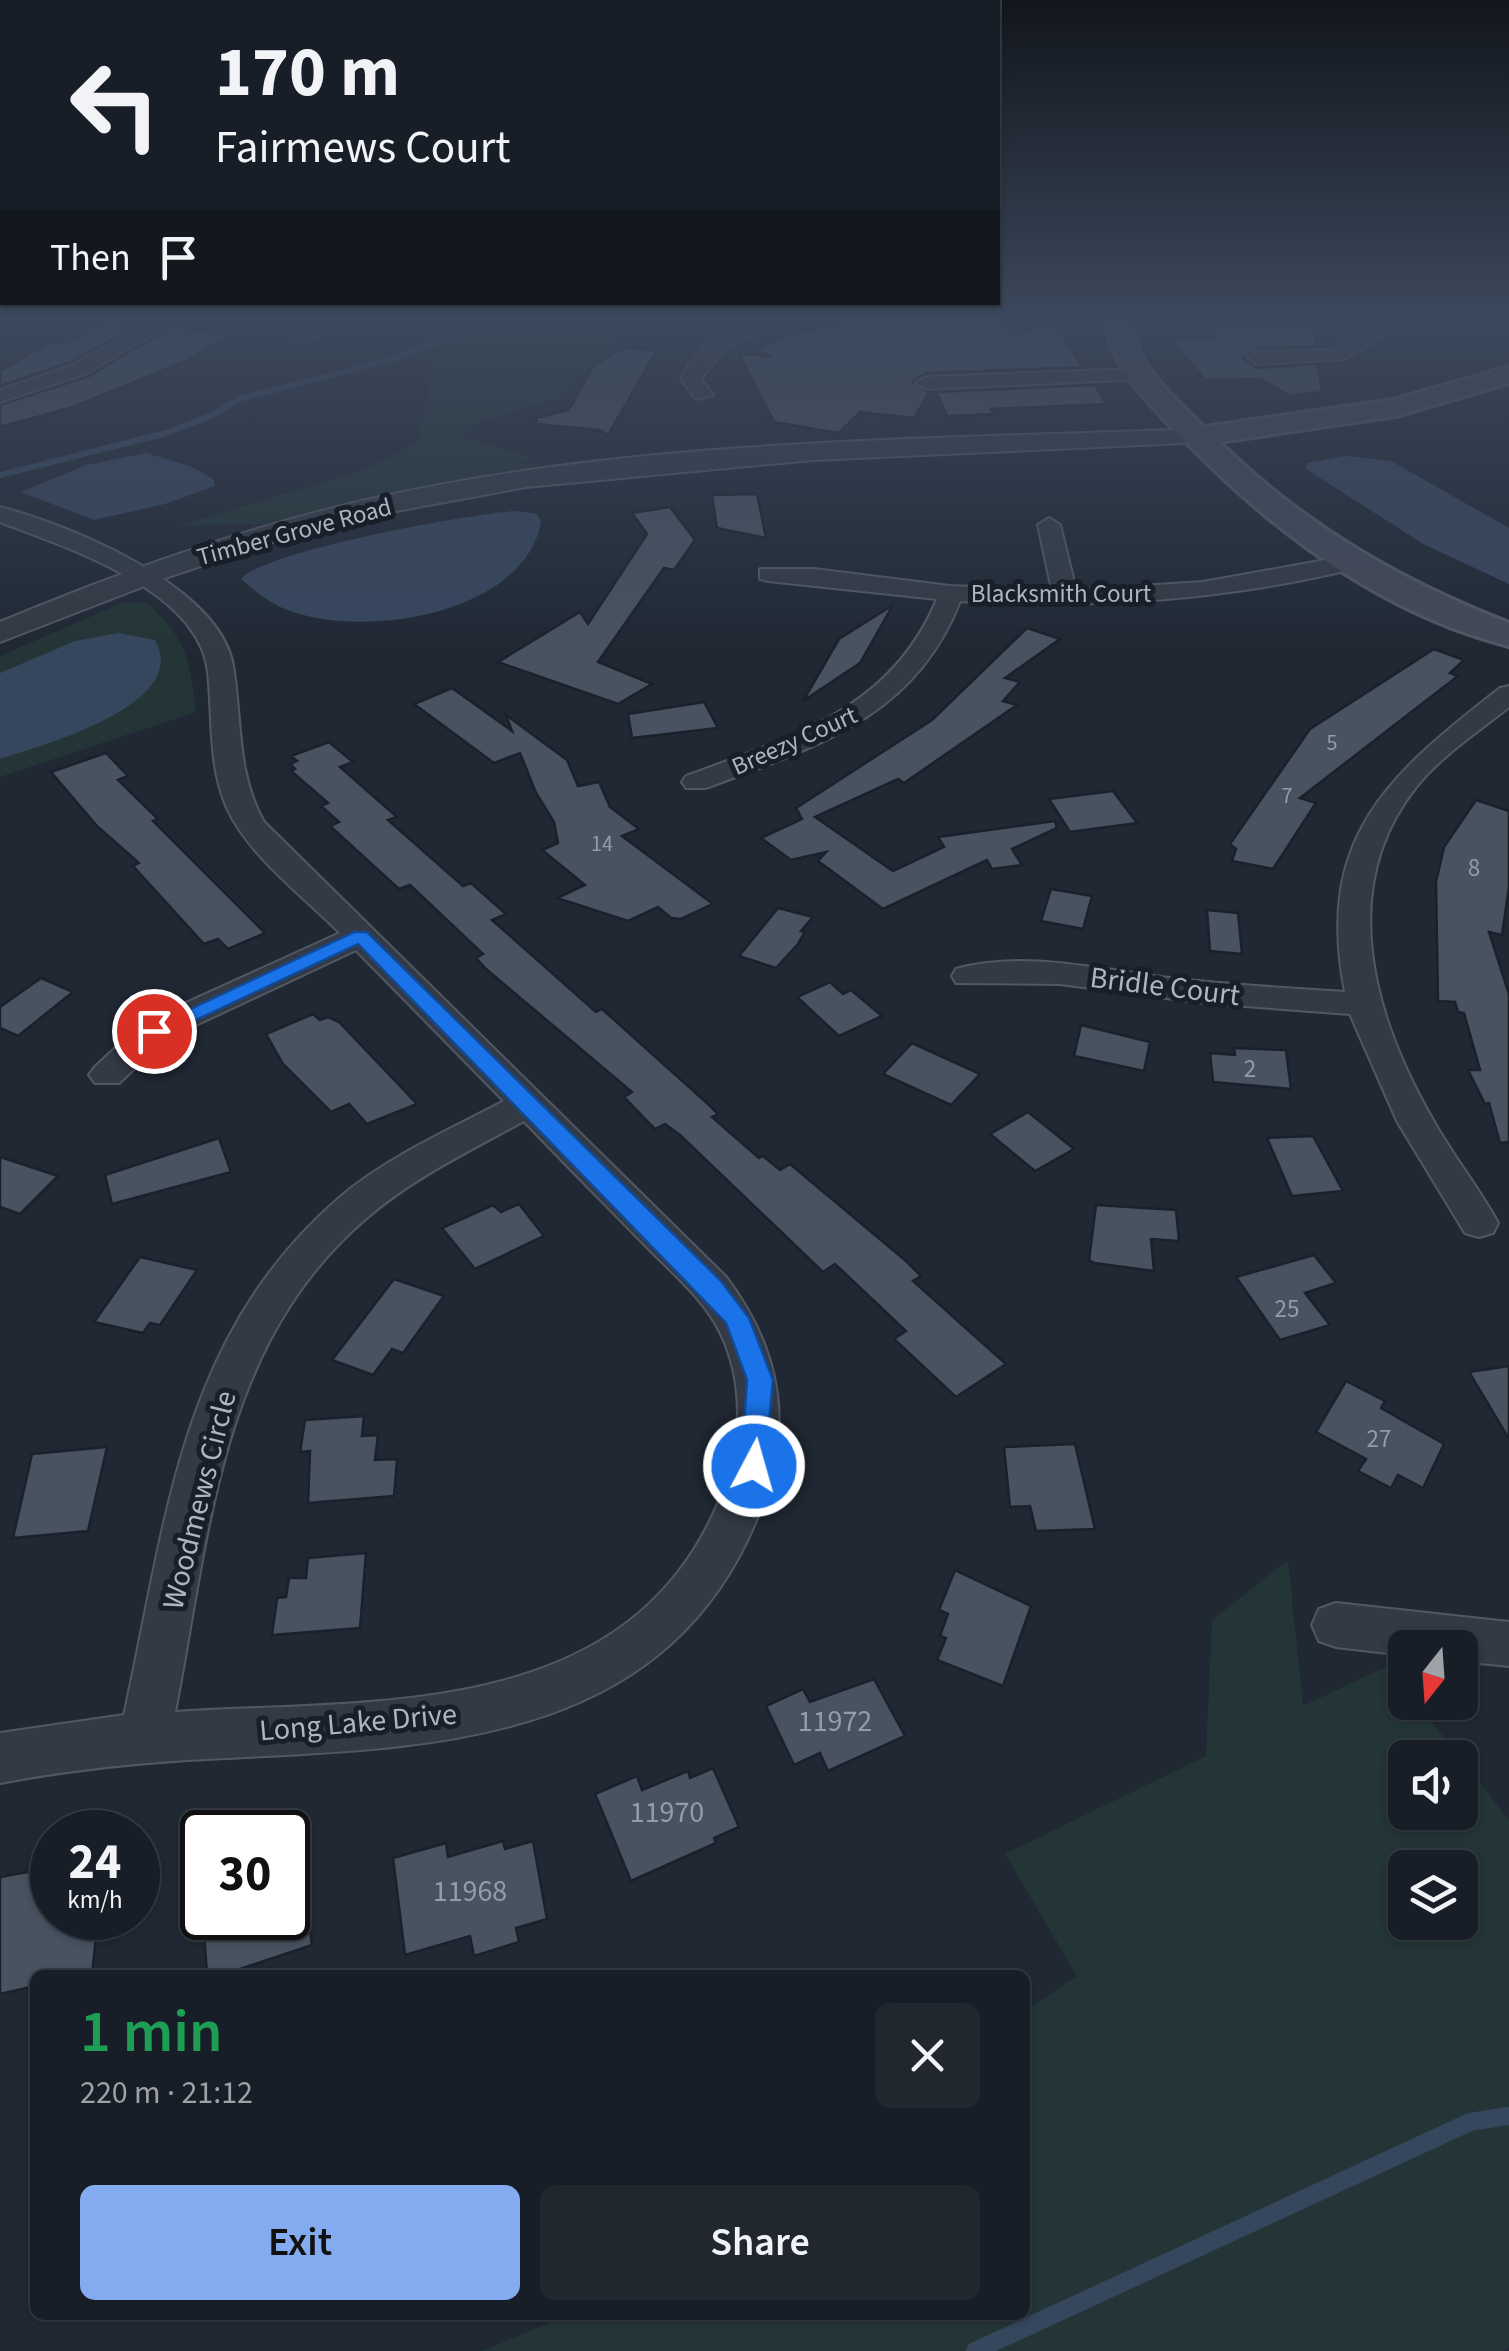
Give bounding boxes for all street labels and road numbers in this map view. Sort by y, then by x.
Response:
street label: Timber Grove Road [193,489,396,575]
street label: Blacksmith Court [971,576,1152,612]
street label: Breezy Court [726,697,863,785]
street label: Bridle Court [1087,956,1242,1017]
street label: Woodmews Circle [152,1386,247,1614]
street label: Long Lake Drive [258,1692,459,1753]

